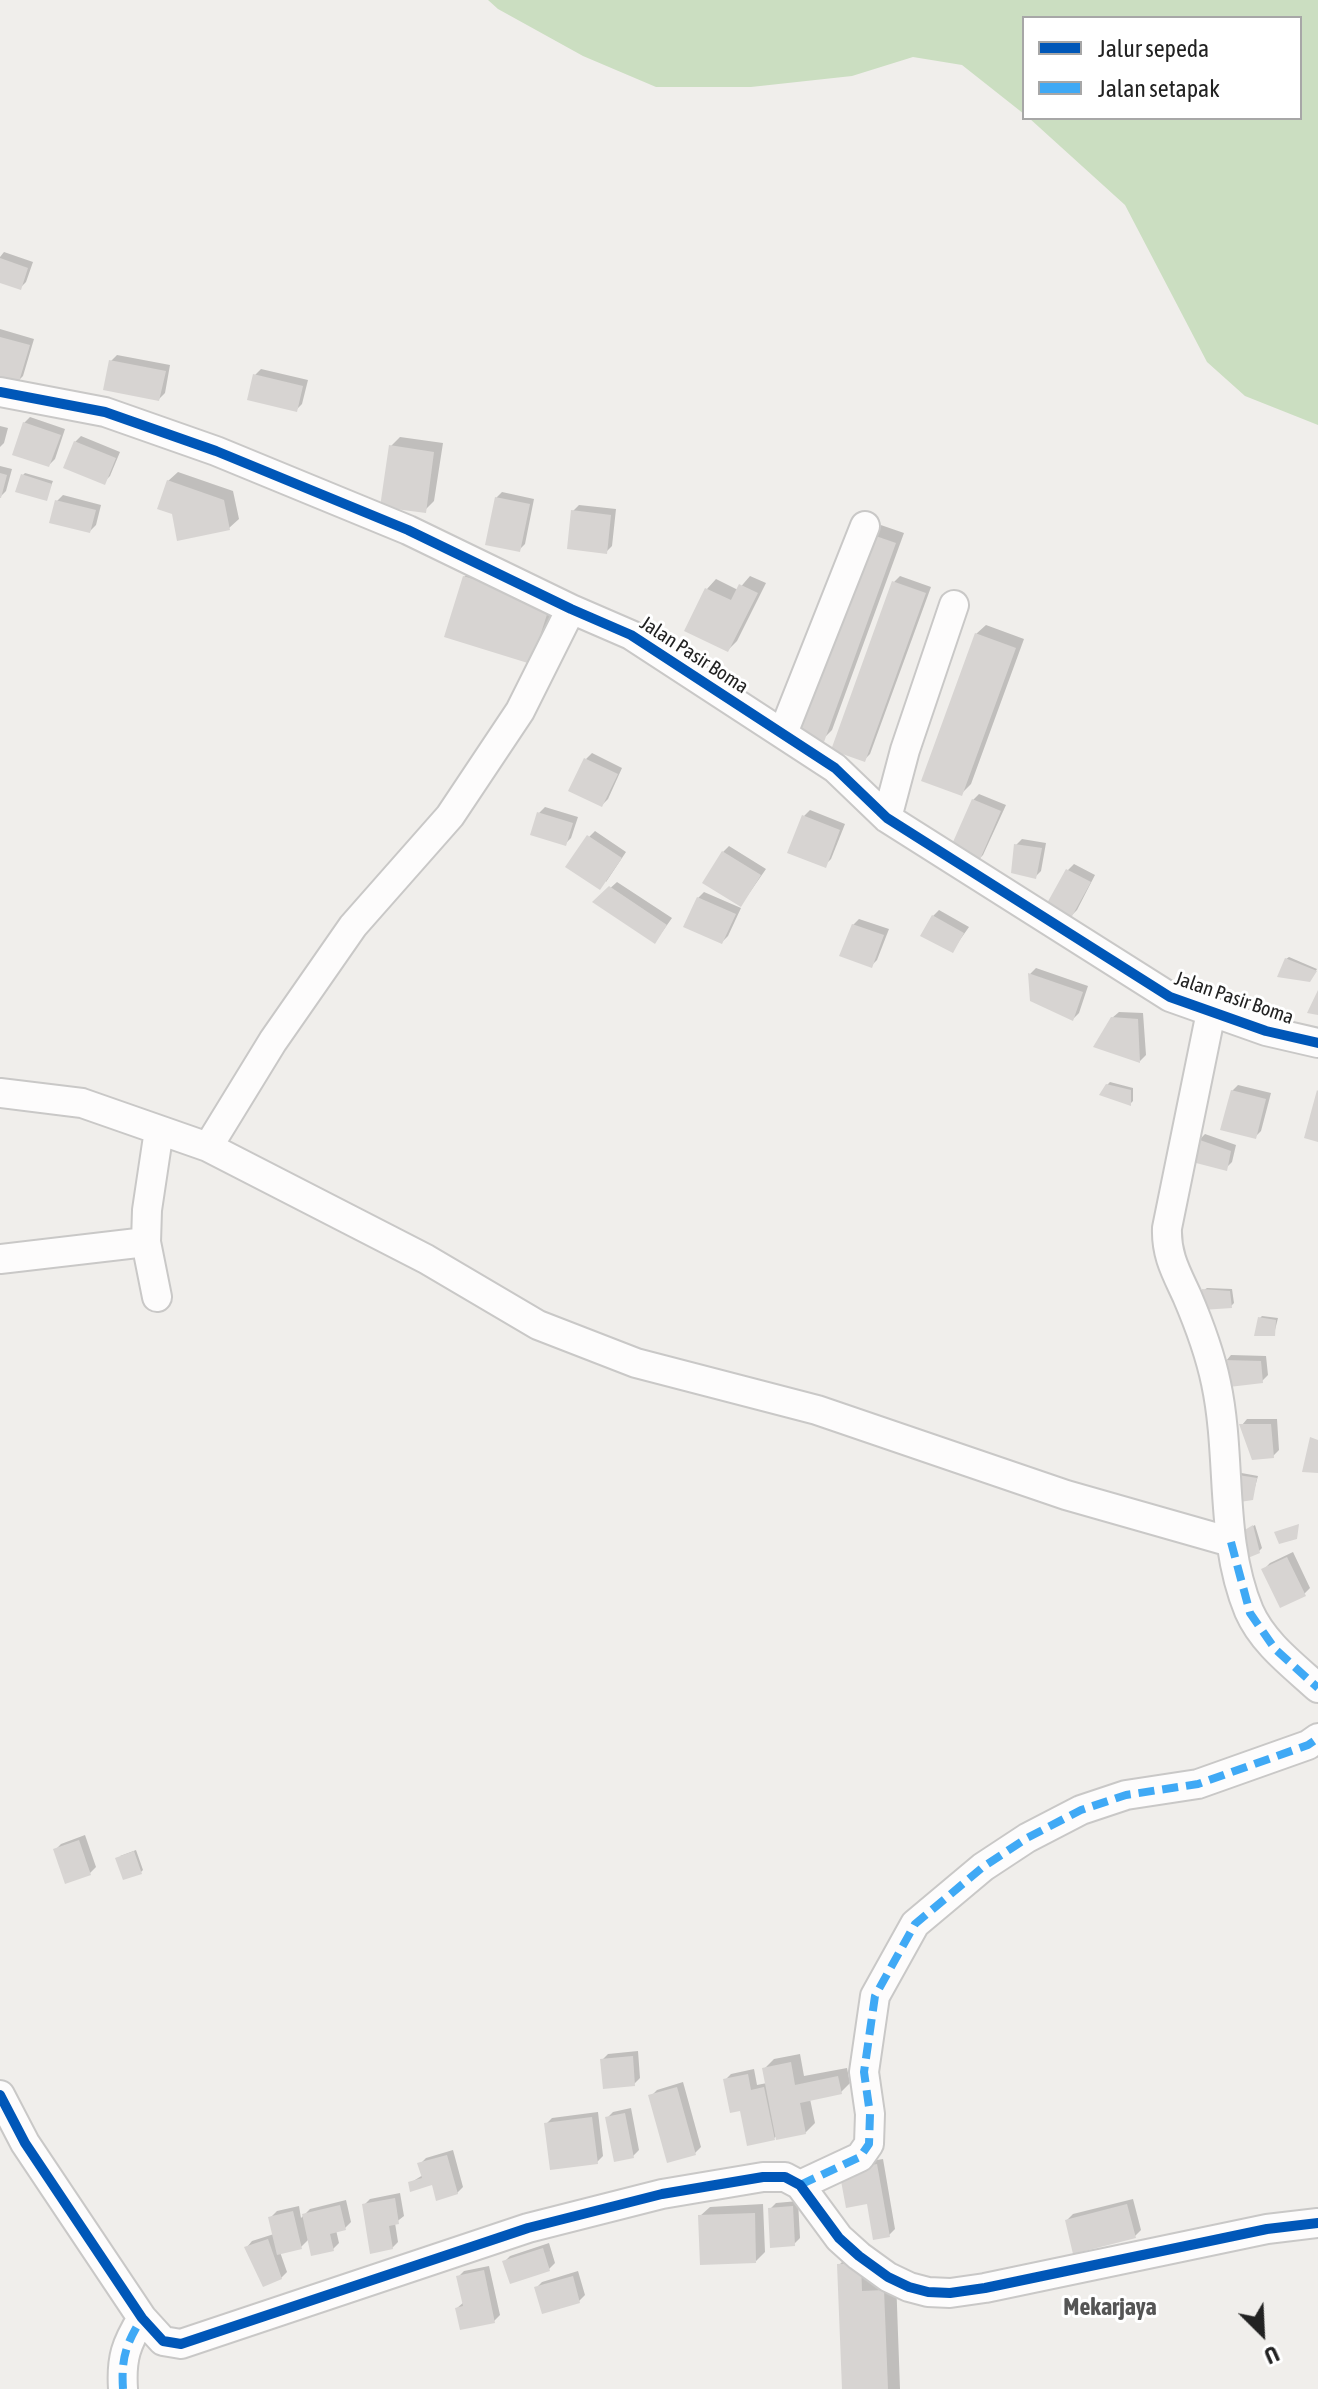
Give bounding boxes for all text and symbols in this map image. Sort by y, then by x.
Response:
legend [1022,16,1302,120]
text: Jalur sepeda [1098,35,1209,62]
text: Jalan setapak [1098,75,1220,102]
street label: Jalan Pasir Boma [635,611,753,699]
street label: Jalan Pasir Boma [1171,966,1297,1030]
district label: Mekarjaya [1063,2293,1157,2321]
north arrow [1222,2293,1302,2373]
text: U [1261,2340,1283,2369]

